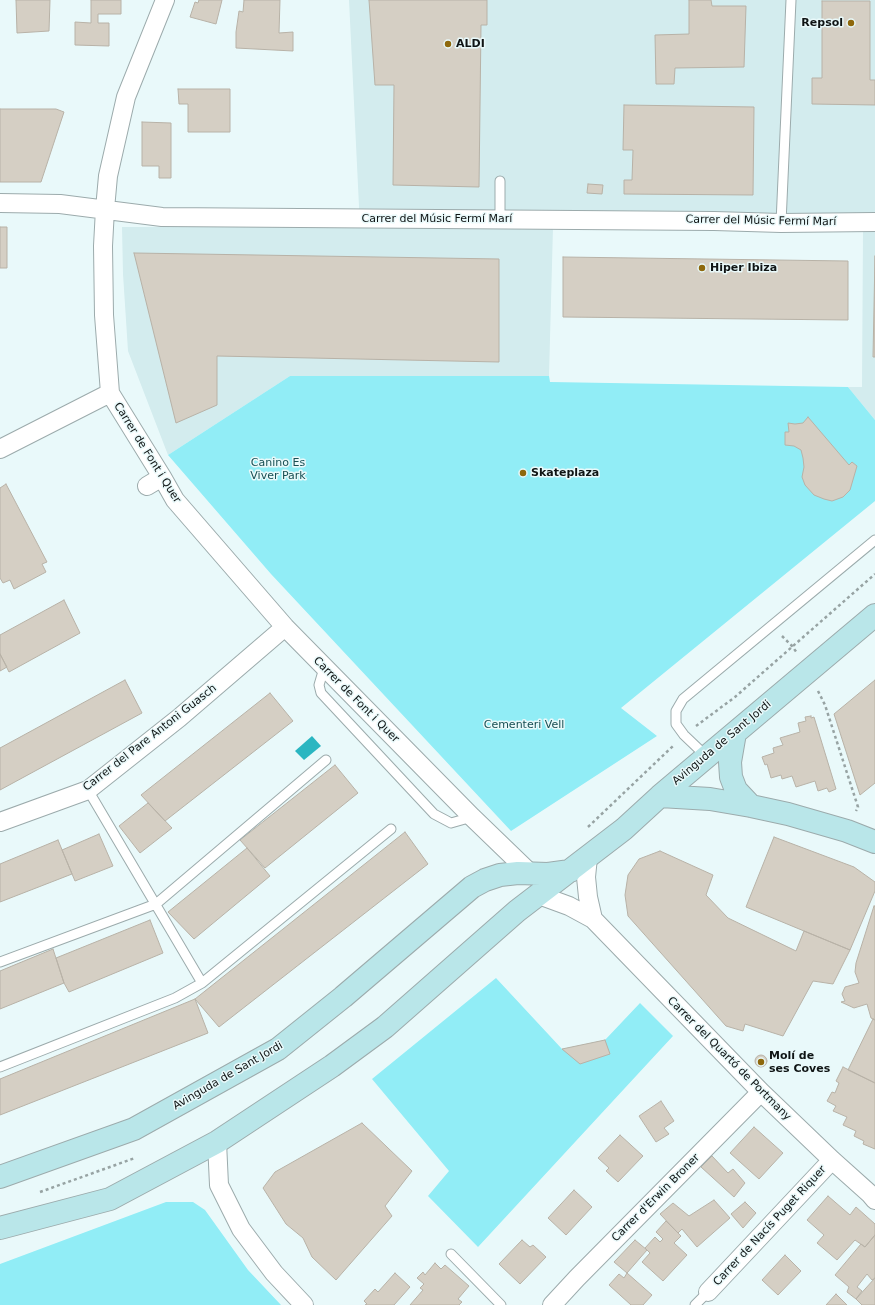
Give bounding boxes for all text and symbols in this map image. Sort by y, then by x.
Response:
place label: Repsol [801,16,843,30]
marker: Repsol [846,18,856,28]
place label: ALDI [456,37,485,51]
marker: ALDI [443,39,453,49]
street label: Carrer del Músic Fermí Marí [362,212,512,226]
street label: Carrer del Músic Fermí Marí [685,213,837,229]
place label: Hiper Ibiza [710,261,777,275]
marker: Hiper Ibiza [697,263,707,273]
street label: Carrer de Font i Quer [111,400,183,506]
park label: Canino Es Viver Park [250,456,306,482]
place label: Skateplaza [531,466,599,480]
marker: Skateplaza [518,468,528,478]
street label: Carrer de Font i Quer [310,654,402,746]
street label: Carrer del Pare Antoni Guasch [81,682,219,794]
street label: Avinguda de Sant Jordi [670,698,774,788]
park label: Cementeri Vell [484,718,564,732]
street label: Carrer del Quartó de Portmany [664,994,794,1124]
street label: Avinguda de Sant Jordi [171,1039,285,1113]
place label: Molí de ses Coves [769,1049,830,1075]
marker: Molí de ses Coves [756,1057,766,1067]
street label: Carrer d'Erwin Broner [609,1151,703,1245]
street label: Carrer de Nacís Puget Riquer [711,1163,829,1289]

